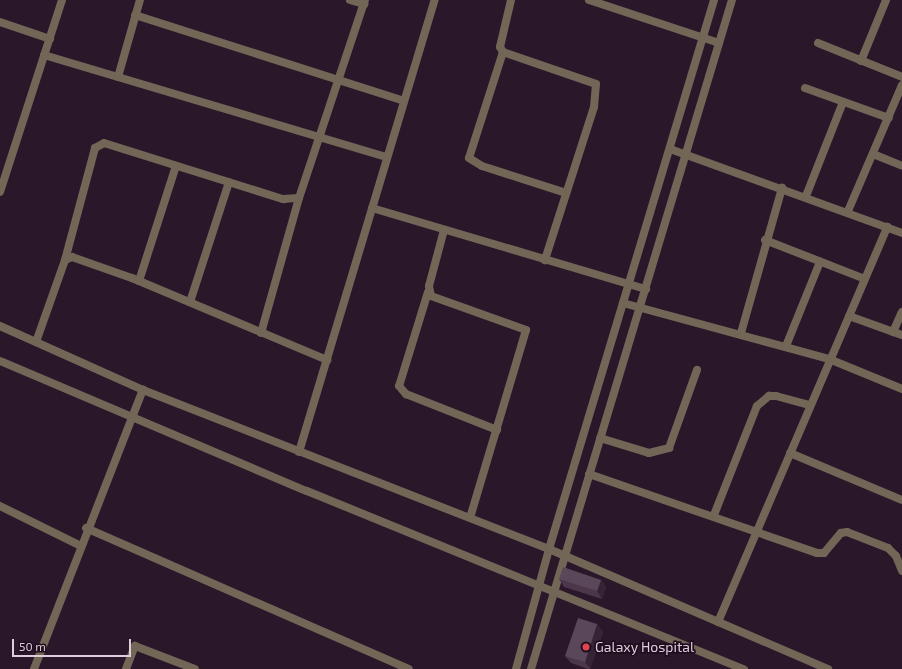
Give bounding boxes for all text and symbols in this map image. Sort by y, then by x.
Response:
scale bar [14,631,133,657]
text: 50 m [19,639,46,653]
place label: Galaxy Hospital [595,639,694,655]
marker: Galaxy Hospital [580,641,592,653]

